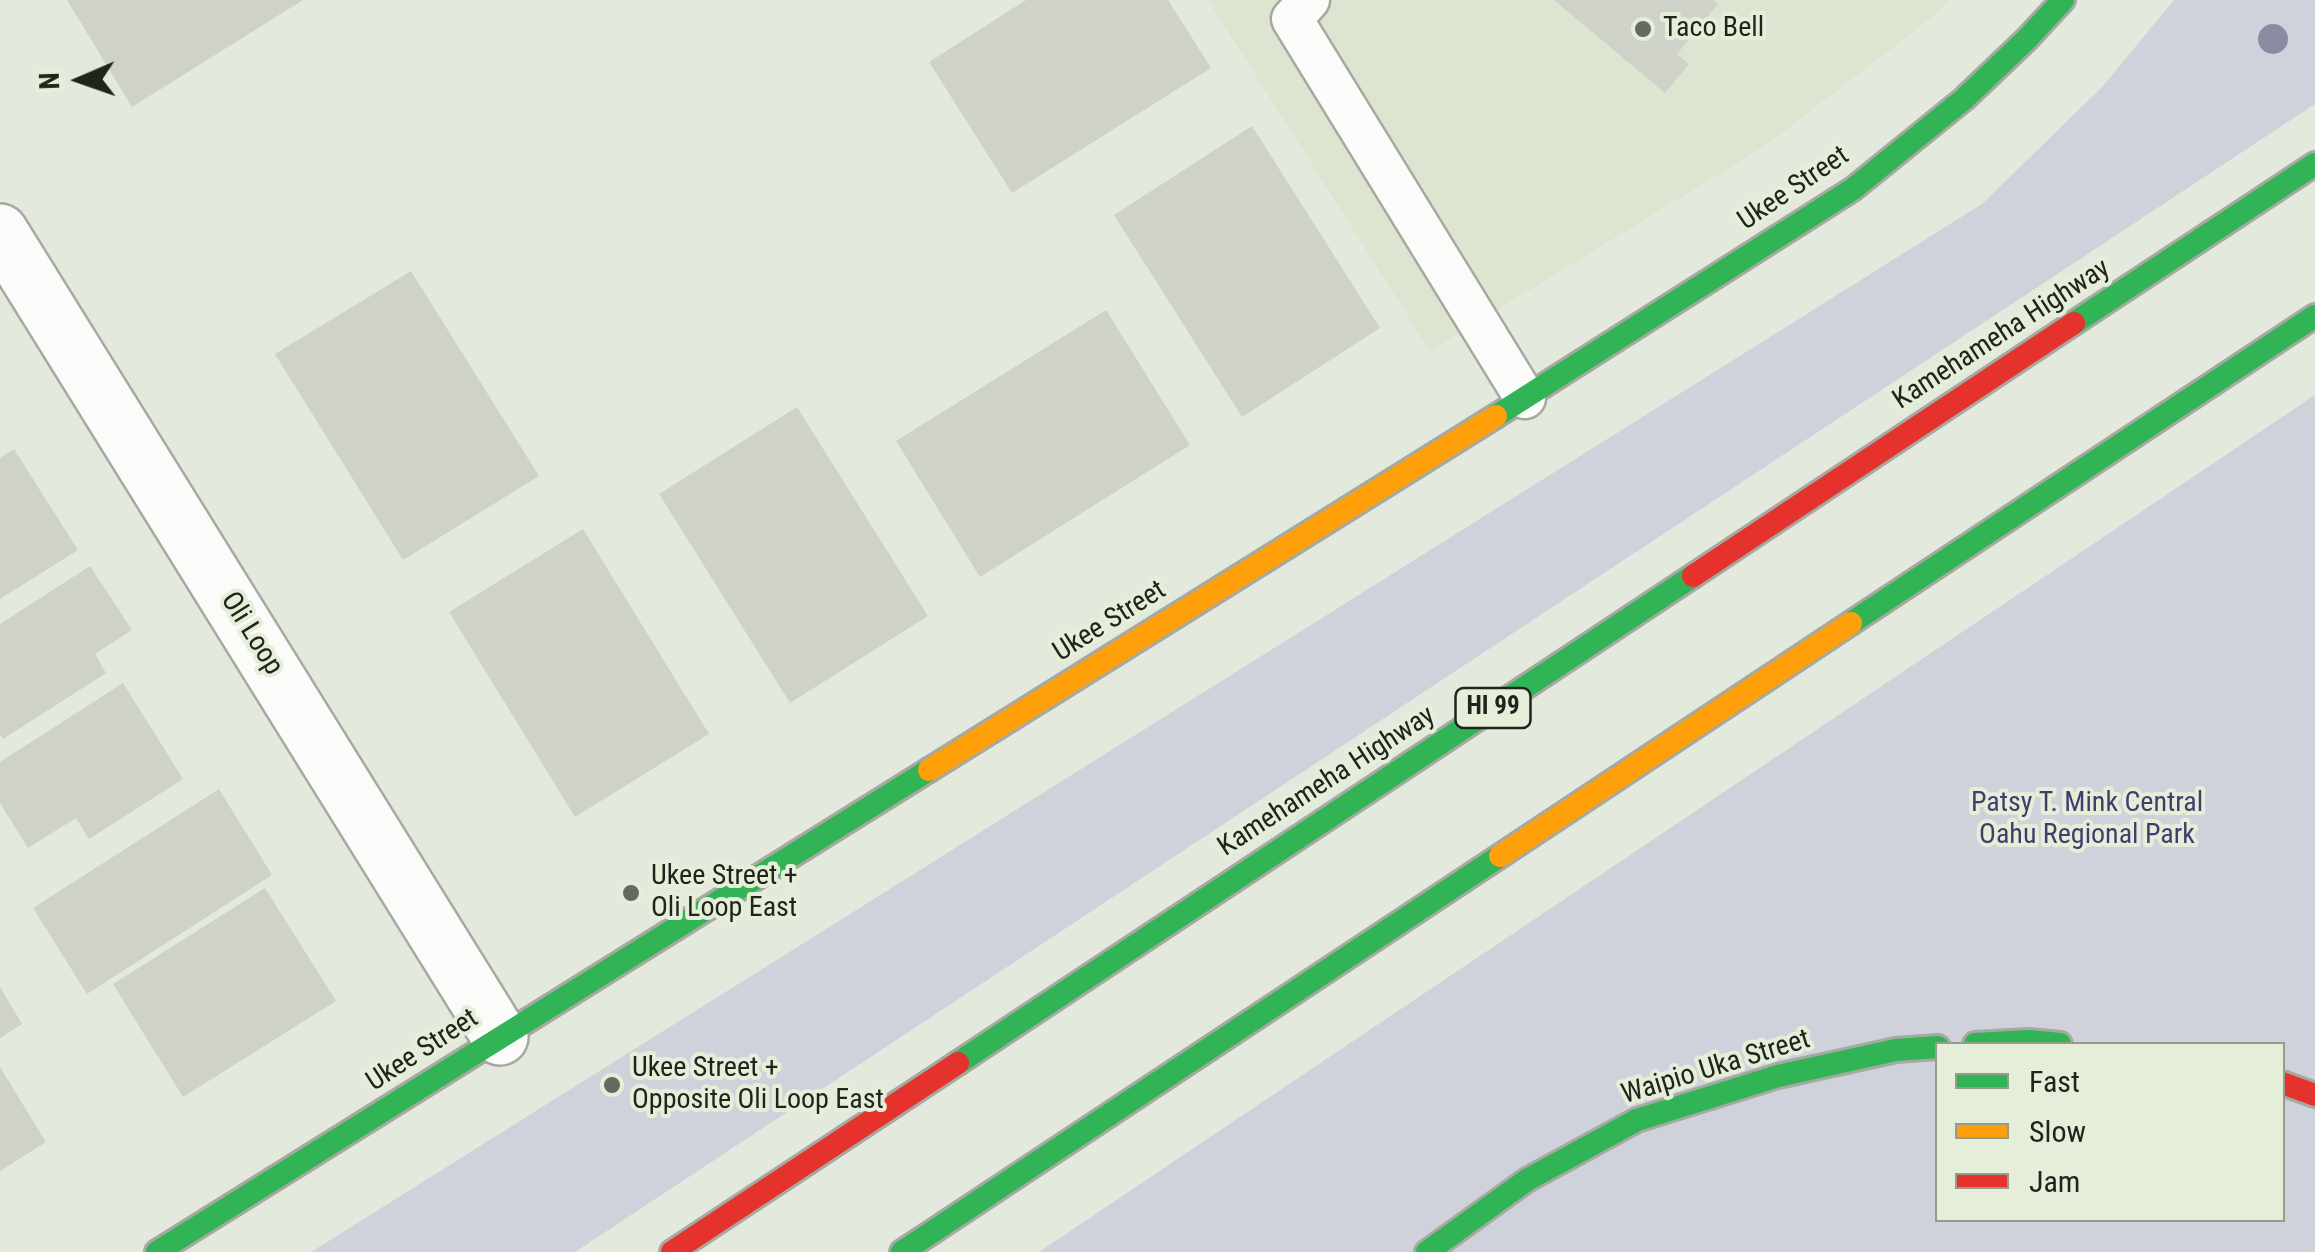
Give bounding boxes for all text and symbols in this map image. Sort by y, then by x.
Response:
place label: Taco Bell [1663,12,1764,46]
marker: Taco Bell [1632,18,1654,40]
north arrow [30,30,130,130]
text: N [33,72,66,90]
street label: Ukee Street [1732,140,1856,238]
street label: Kamehameha Highway [1887,252,2117,418]
street label: Ukee Street [1048,574,1172,670]
street label: Oli Loop [213,586,289,682]
road number: HI 99 [1456,688,1530,728]
street label: Kamehameha Highway [1212,699,1442,865]
park label: Patsy T. Mink Central Oahu Regional Park [1971,787,2203,853]
place label: Ukee Street + Oli Loop East [651,860,798,926]
marker: Ukee Street + Oli Loop East [620,882,642,904]
street label: Ukee Street [361,1003,485,1099]
street label: Waipio Uka Street [1618,1023,1814,1113]
legend [1935,1042,2285,1222]
place label: Ukee Street + Opposite Oli Loop East [632,1052,884,1118]
text: Fast [2029,1064,2080,1099]
marker: Ukee Street + Opposite Oli Loop East [601,1074,623,1096]
text: Slow [2029,1114,2086,1149]
text: Jam [2029,1164,2080,1199]

